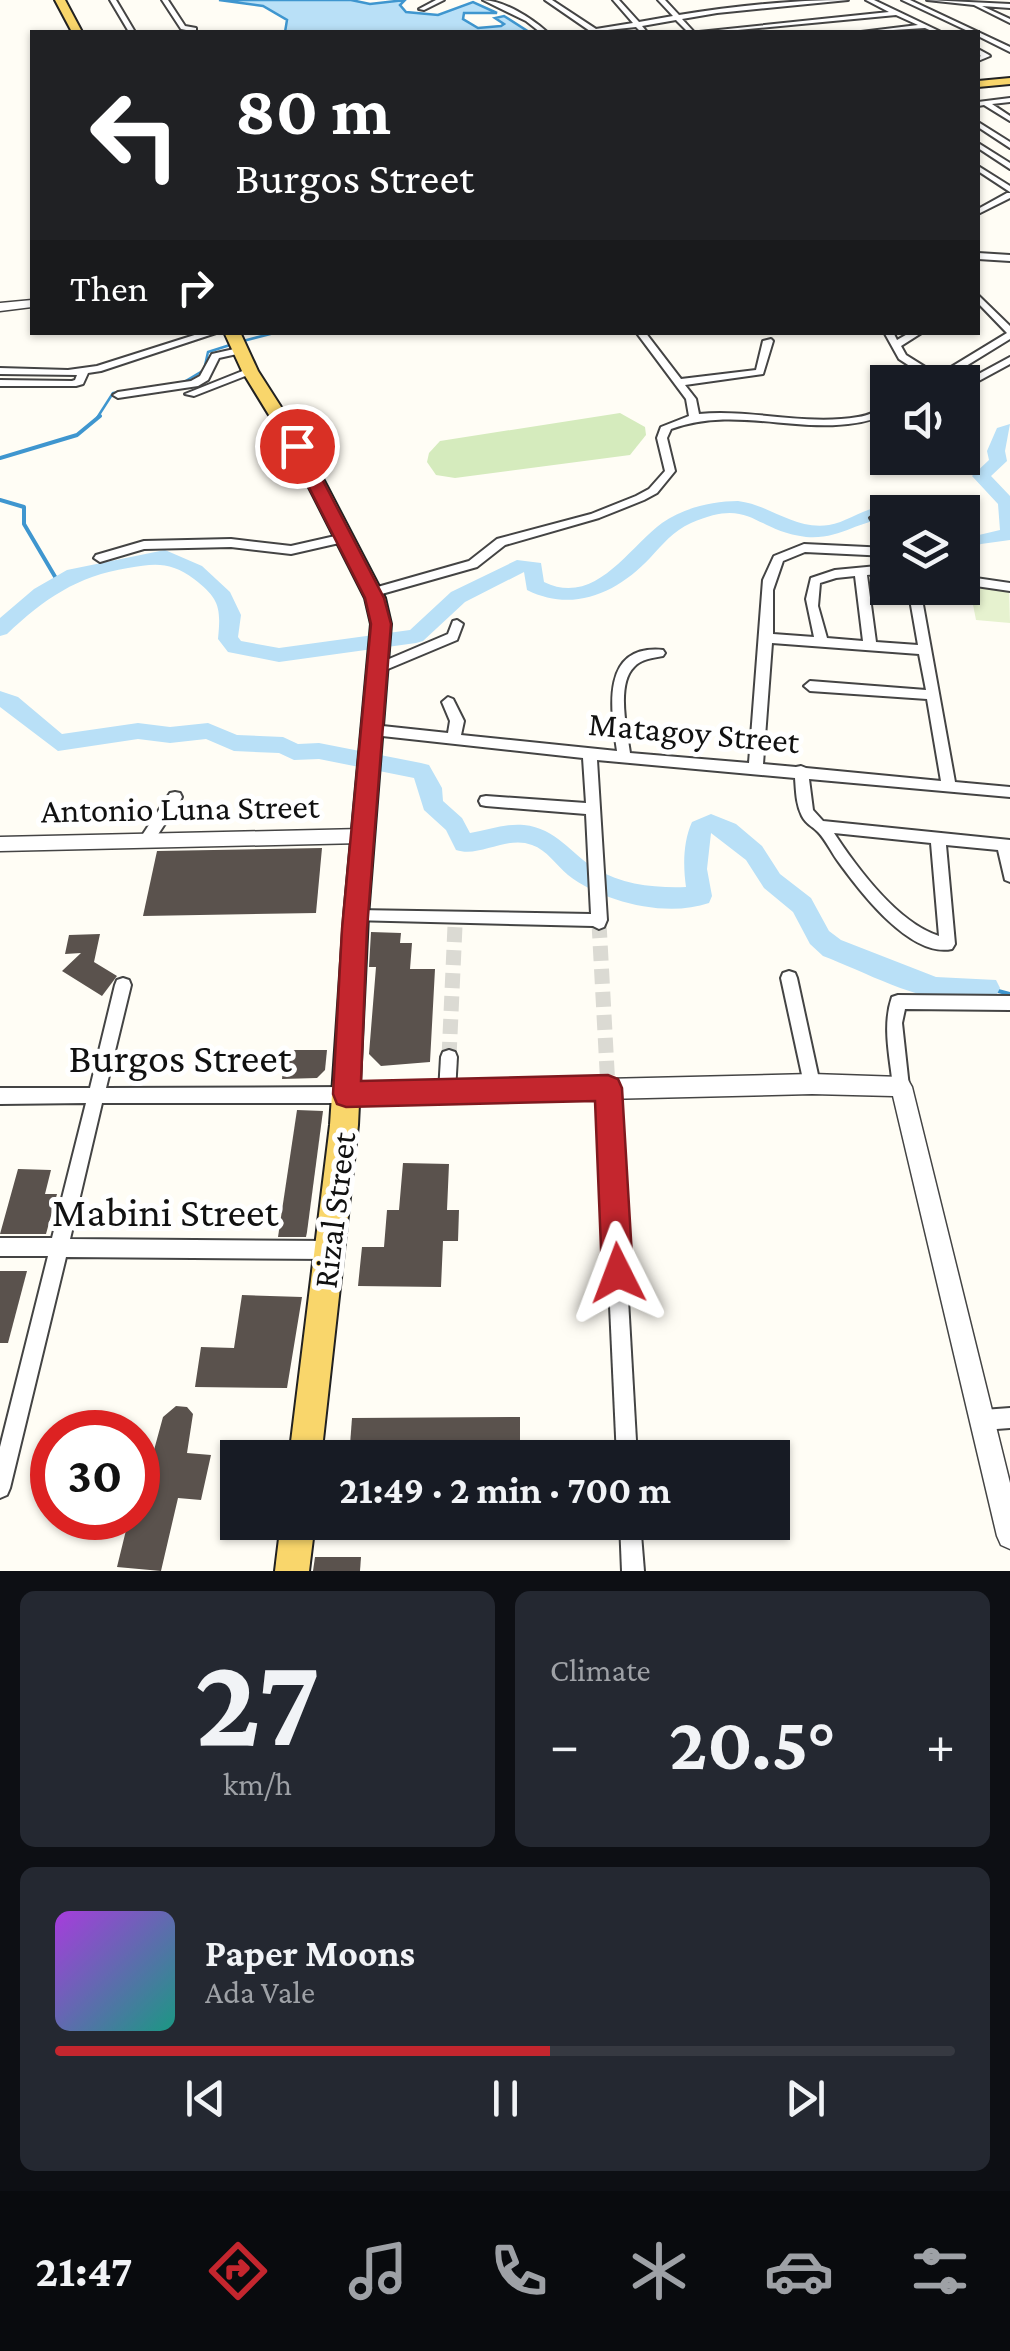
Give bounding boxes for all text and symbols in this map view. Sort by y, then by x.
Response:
icon: left [70,70,200,200]
text: 80 m [235,71,391,149]
text: Burgos Street [235,153,474,203]
icon: right [168,260,223,315]
text: Then [70,267,148,309]
map controls [870,365,980,605]
button: sound [870,365,980,475]
pin [255,404,340,489]
icon: arrive [270,419,325,474]
button: layers [870,495,980,605]
street label: Matagoy Street [587,704,801,761]
street label: Antonio Luna Street [40,787,320,830]
street label: Burgos Street [68,1034,293,1081]
street label: Rizal Street [306,1129,363,1291]
street label: Mabini Street [52,1188,279,1235]
position arrow [566,1221,670,1325]
speed limit sign: 30 [30,1410,160,1540]
text: 21:49 · 2 min · 700 m [339,1469,671,1511]
text: 27 [194,1628,321,1773]
text: Climate [550,1652,651,1688]
text: 20.5° [669,1702,836,1785]
text: − [550,1714,579,1775]
text: + [926,1714,955,1775]
text: km/h [223,1766,292,1802]
text: Paper Moons [205,1932,415,1974]
text: Ada Vale [205,1974,315,2010]
icon: previous [178,2071,233,2126]
icon: pause [478,2071,533,2126]
icon: next [778,2071,833,2126]
icon: directions [203,2236,273,2306]
icon: music [343,2236,413,2306]
icon: phone [484,2236,554,2306]
icon: climate [624,2236,694,2306]
icon: car [764,2236,834,2306]
icon: filters [905,2236,975,2306]
text: 21:47 [35,2246,132,2296]

